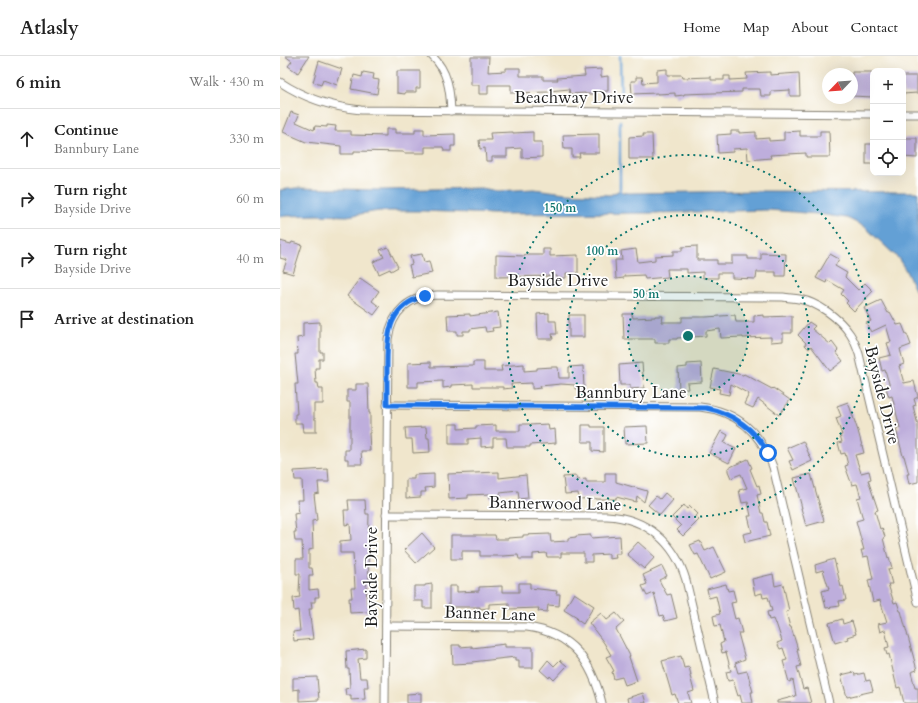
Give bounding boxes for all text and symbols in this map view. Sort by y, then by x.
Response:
text: Atlasly [20,15,79,41]
text: Home [683,18,721,37]
text: Map [743,18,769,37]
text: About [791,18,828,37]
text: Contact [850,18,898,37]
north arrow [822,68,858,104]
map controls [870,68,906,176]
button: + [870,68,906,104]
text: 6 min [16,71,61,94]
text: Walk · 430 m [189,73,264,91]
street label: Beachway Drive [514,86,634,109]
button: − [870,104,906,140]
text: Continue [54,120,119,140]
icon: ahead [16,128,38,150]
text: 330 m [230,130,264,148]
text: Bannbury Lane [54,140,139,158]
button: locate [870,140,906,176]
text: Turn right [54,180,127,200]
icon: right [16,188,38,210]
text: 60 m [236,190,264,208]
text: Bayside Drive [54,200,131,218]
text: 150 m [544,200,577,216]
text: Turn right [54,240,127,260]
text: 100 m [586,243,619,259]
icon: right [16,248,38,270]
text: 40 m [236,250,264,268]
text: Bayside Drive [54,260,131,278]
street label: Bayside Drive [508,269,608,292]
text: 50 m [633,286,660,302]
route end [416,287,434,305]
icon: arrive [16,308,38,330]
text: Arrive at destination [54,309,194,329]
centre of rings [681,329,695,343]
street label: Bayside Drive [859,343,906,447]
street label: Bannbury Lane [575,381,687,404]
route start [759,444,777,462]
street label: Bannerwood Lane [488,491,622,516]
street label: Bayside Drive [360,527,383,627]
street label: Banner Lane [444,600,536,627]

